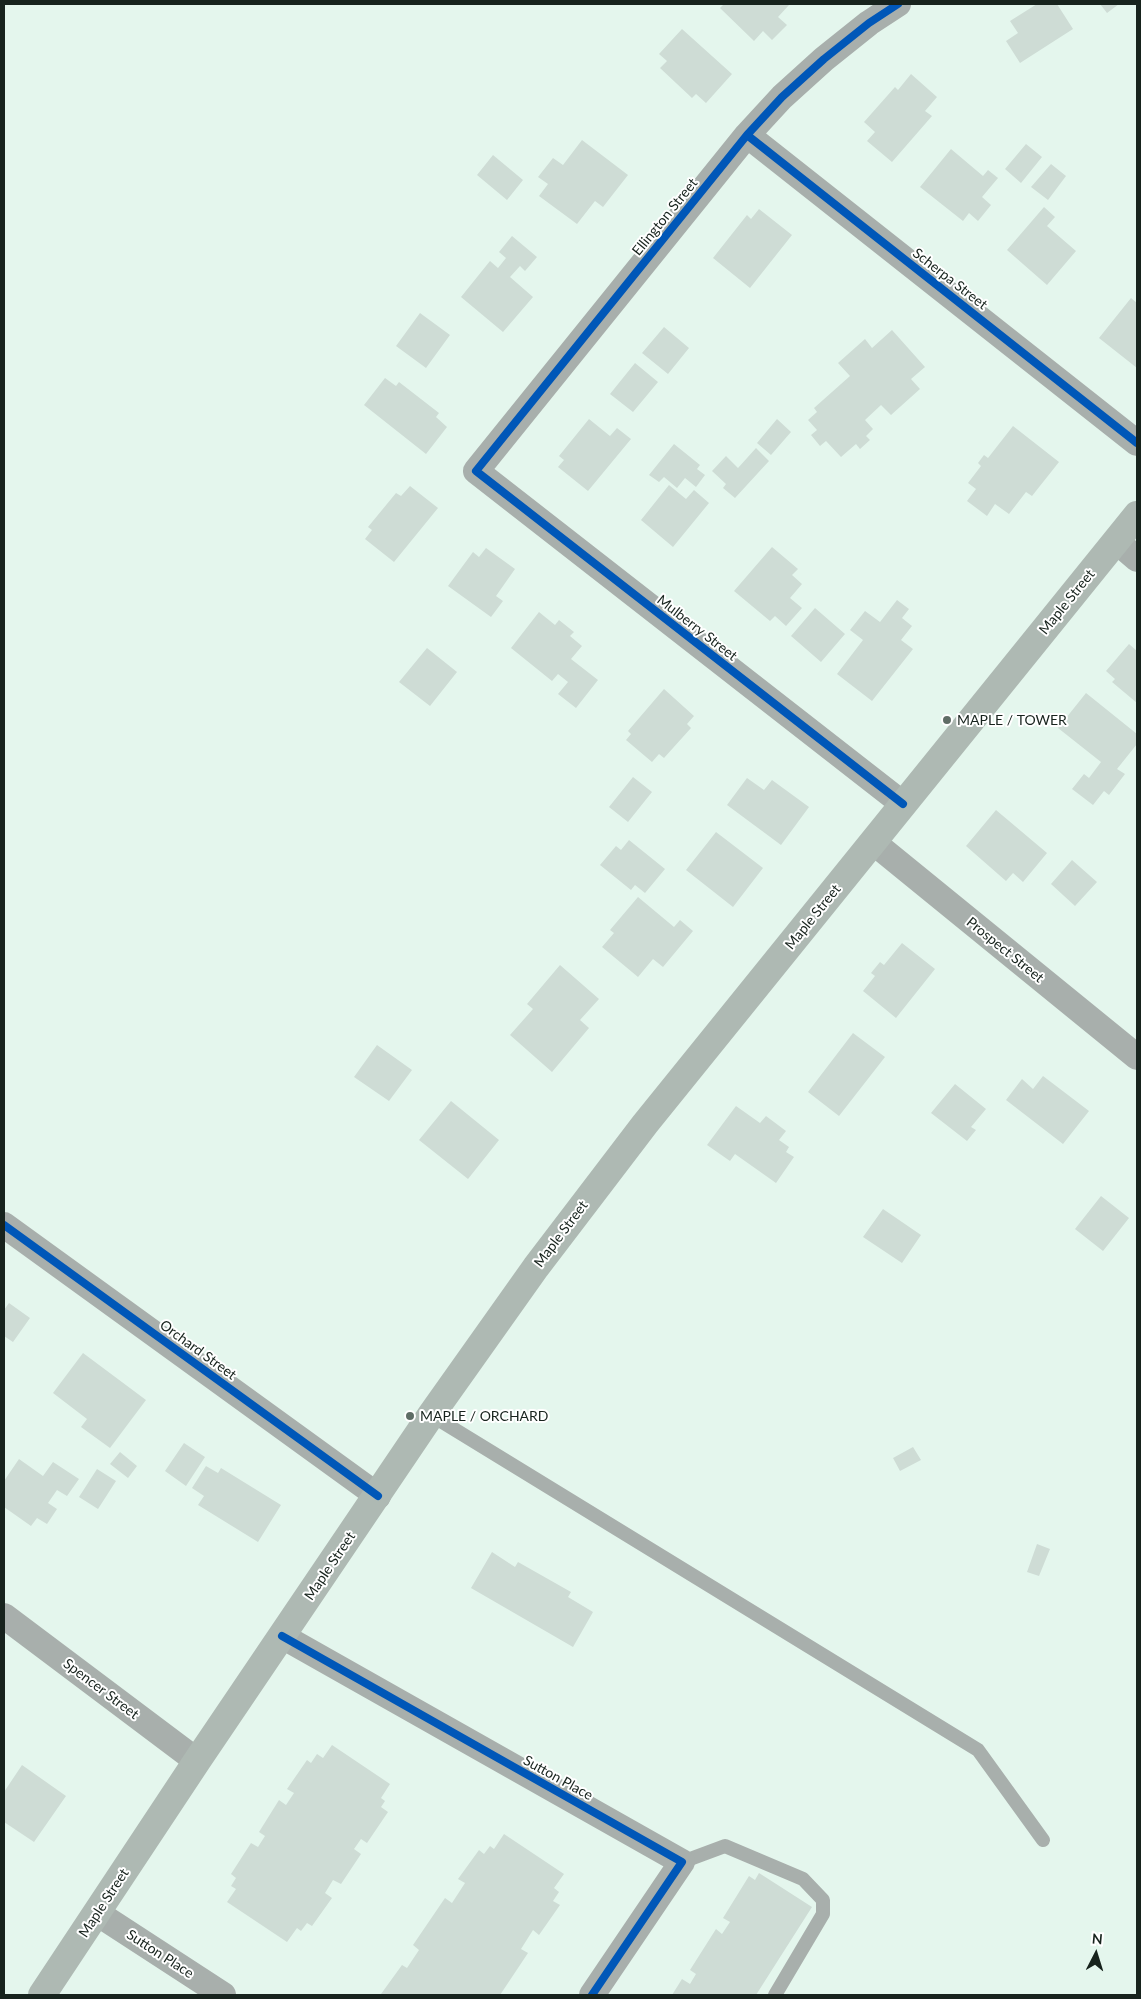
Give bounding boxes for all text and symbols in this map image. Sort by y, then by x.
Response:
street label: Ellington Street [629,175,701,259]
street label: Scherpa Street [909,245,991,313]
street label: Maple Street [1036,566,1098,638]
street label: Mulberry Street [654,591,740,665]
place label: MAPLE / TOWER [957,712,1067,728]
marker: MAPLE / TOWER [941,714,953,726]
street label: Maple Street [782,881,844,953]
street label: Prospect Street [963,914,1047,986]
street label: Maple Street [531,1198,591,1270]
street label: Orchard Street [156,1317,240,1383]
place label: MAPLE / ORCHARD [420,1408,548,1424]
marker: MAPLE / ORCHARD [404,1410,416,1422]
street label: Maple Street [301,1529,359,1603]
street label: Spencer Street [60,1655,142,1723]
street label: Sutton Place [520,1752,596,1804]
street label: Maple Street [76,1865,132,1941]
street label: Sutton Place [123,1926,197,1982]
north arrow [1071,1929,1121,1979]
text: N [1091,1930,1103,1947]

